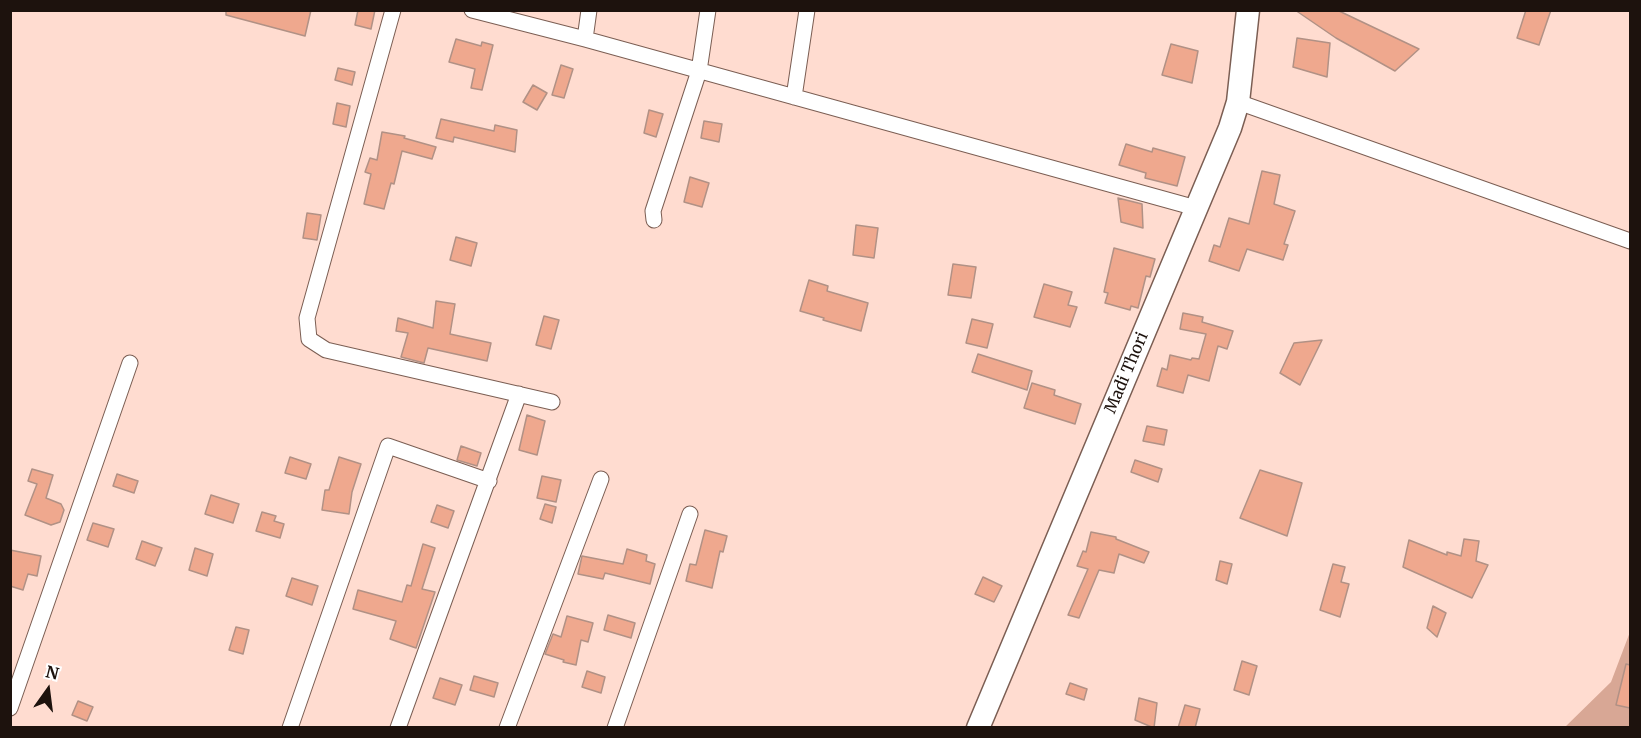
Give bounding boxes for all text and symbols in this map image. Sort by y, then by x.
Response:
street label: Madi Thori [1101,329,1153,417]
north arrow [18,660,78,720]
text: N [44,661,61,684]

